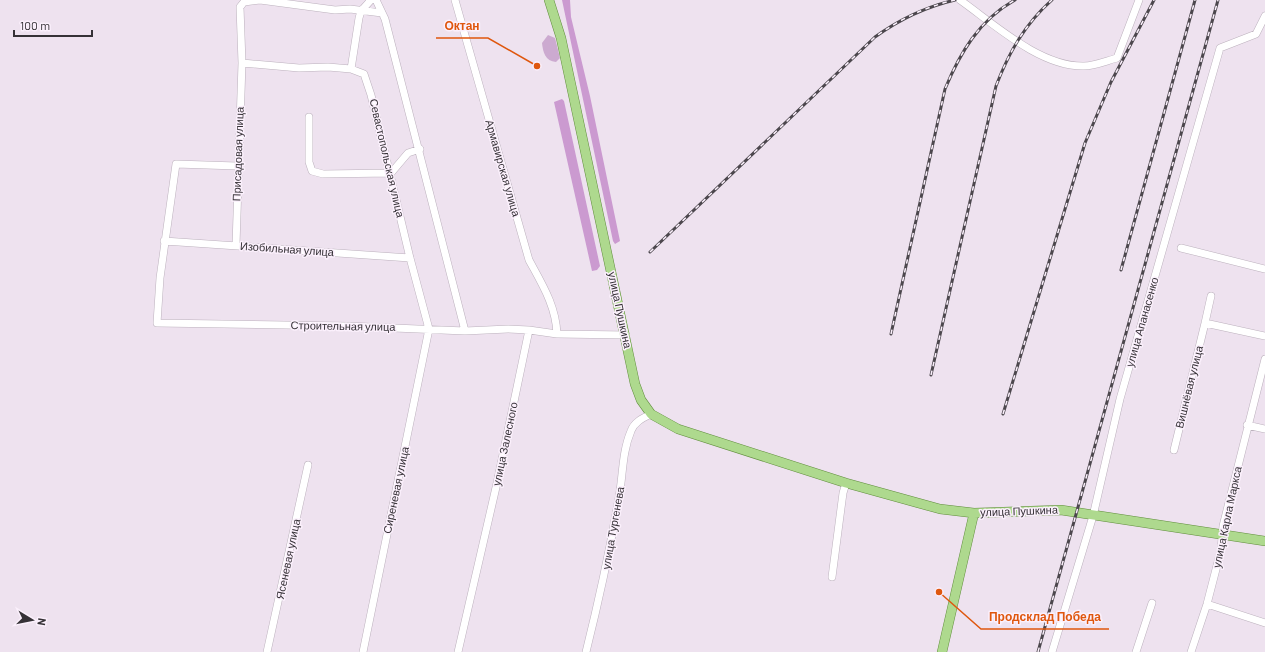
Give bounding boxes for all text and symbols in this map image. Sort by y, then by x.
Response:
scale bar [14,12,92,38]
callout: Октан [436,14,488,38]
text: 100 m [20,18,50,32]
text: Октан [444,18,480,32]
street label: Севастопольская улица [367,97,408,219]
street label: Присадовая улица [229,106,246,201]
street label: Армавирская улица [483,118,524,219]
street label: Изобильная улица [240,239,335,258]
street label: улица Пушкина [606,270,635,350]
street label: улица Апанасенко [1122,275,1161,368]
street label: Строительная улица [291,318,396,333]
street label: Вишнёвая улица [1172,343,1205,430]
street label: улица Залесного [489,401,520,487]
street label: Сиреневая улица [380,444,411,535]
street label: улица Карла Маркса [1209,464,1244,569]
street label: улица Тургенева [599,485,626,570]
street label: улица Пушкина [980,503,1059,518]
street label: Ясеневая улица [273,517,303,600]
north arrow [12,600,52,640]
callout: Продсклад Победа [981,605,1109,629]
text: Продсклад Победа [989,609,1101,624]
text: N [35,617,49,627]

